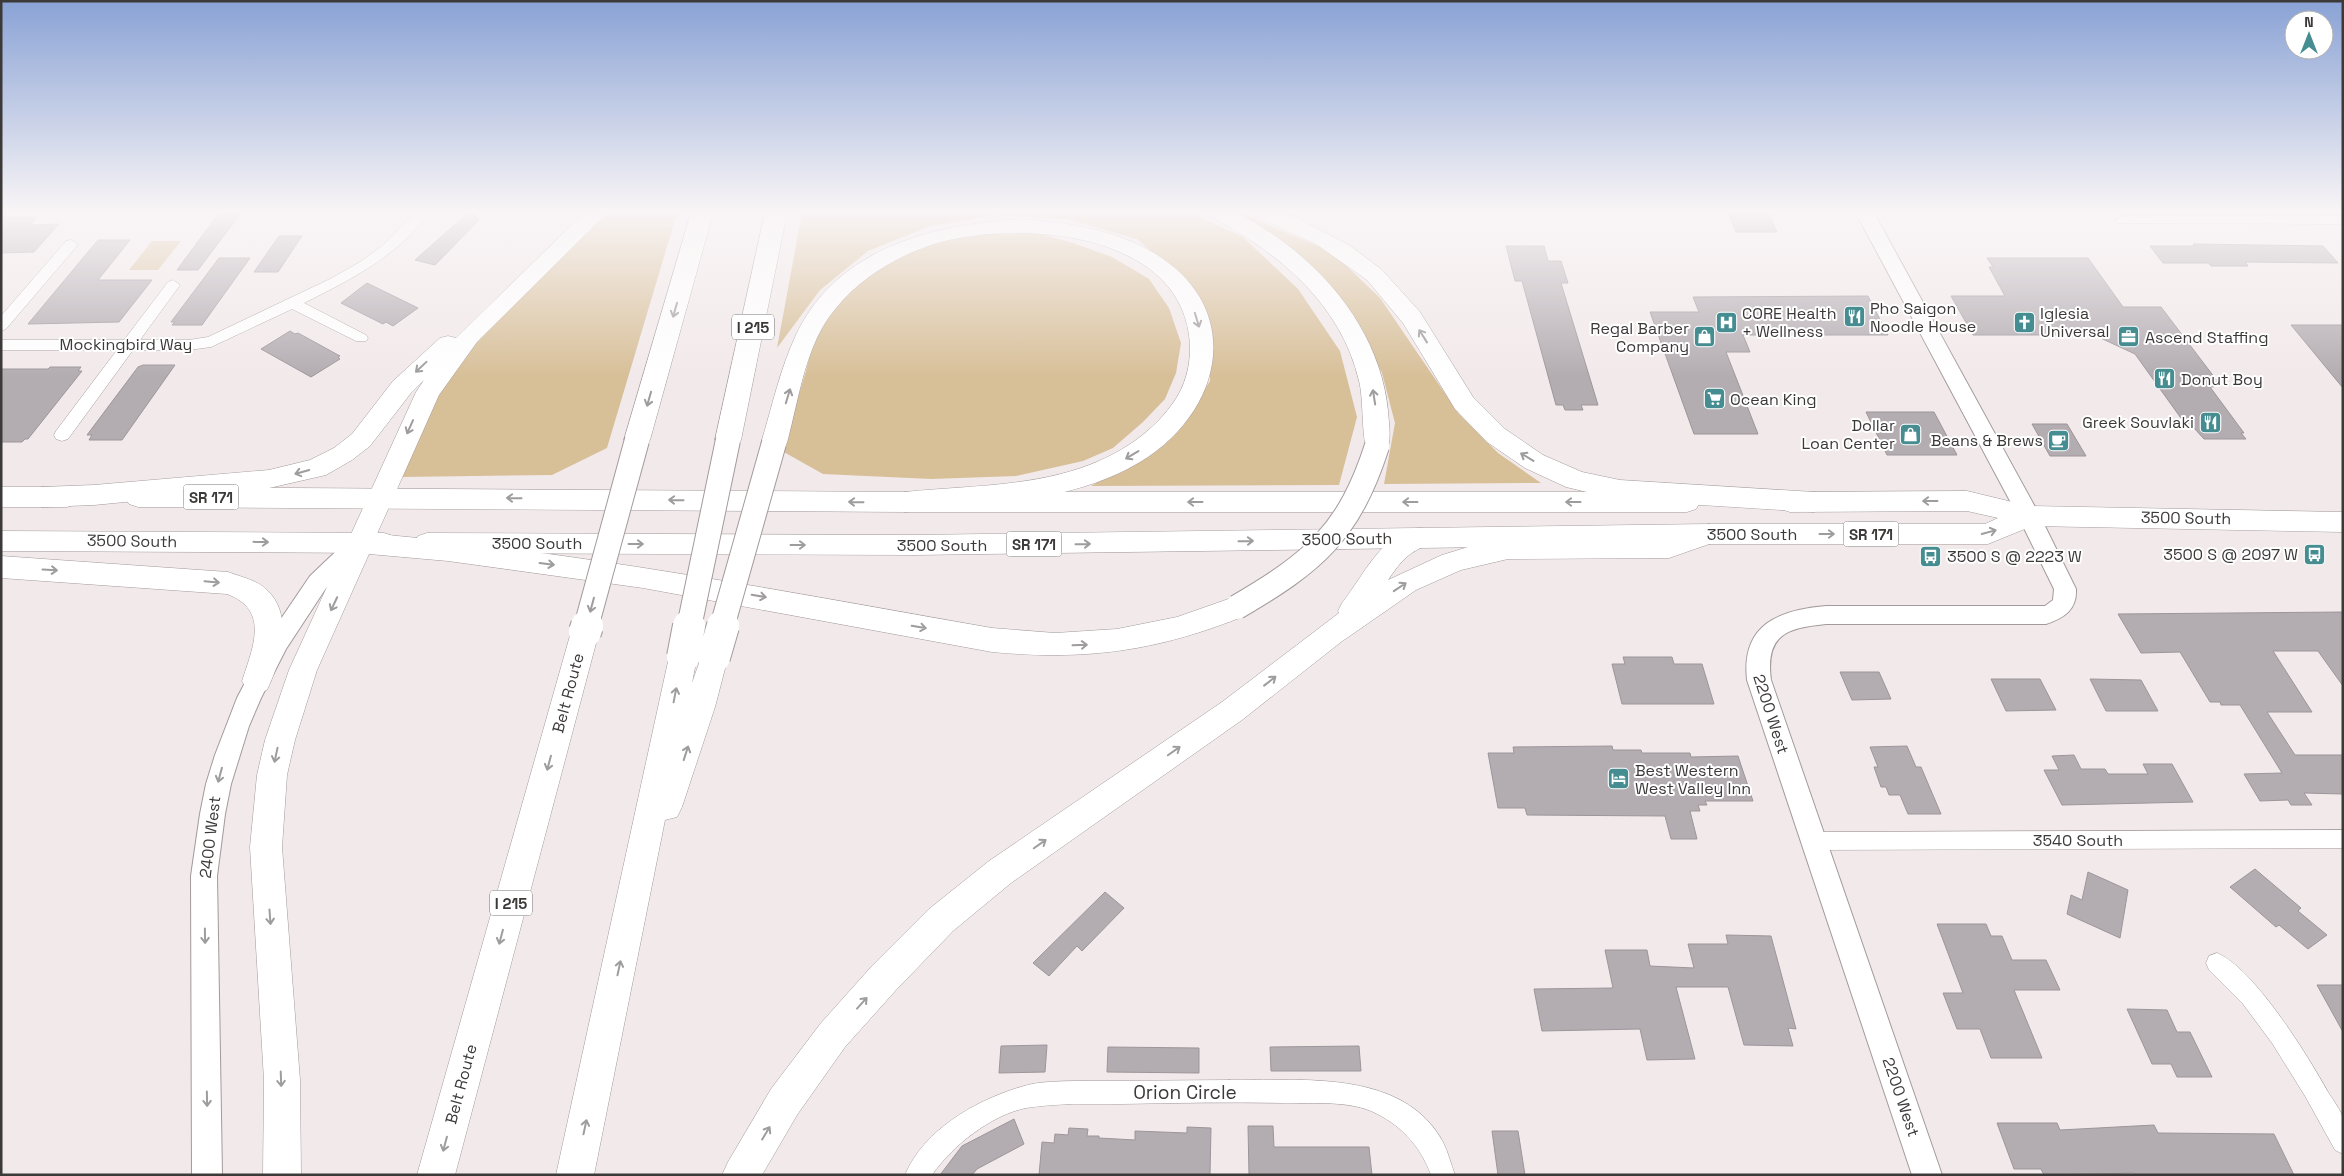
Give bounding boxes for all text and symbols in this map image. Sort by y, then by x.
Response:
north arrow [2284,10,2334,60]
text: N [2304,13,2314,31]
place label: Pho Saigon Noodle House [1870,298,1976,337]
one-way arrow [669,302,679,318]
place label: CORE Health + Wellness [1742,303,1836,342]
place label: Iglesia Universal [2040,303,2110,342]
restaurant icon: Pho Saigon Noodle House [1842,305,1866,329]
hospital icon: CORE Health + Wellness [1714,310,1738,334]
church icon: Iglesia Universal [2012,310,2036,334]
one-way arrow [1193,312,1203,328]
road number: I 215 [732,314,774,340]
place label: Regal Barber Company [1590,318,1689,357]
shop icon: Regal Barber Company [1693,325,1717,349]
office icon: Ascend Staffing [2117,325,2141,349]
place label: Ascend Staffing [2145,327,2268,348]
one-way arrow [1418,329,1428,343]
street label: Mockingbird Way [60,334,192,355]
one-way arrow [415,361,428,373]
restaurant icon: Donut Boy [2153,367,2177,391]
place label: Donut Boy [2181,369,2263,390]
supermarket icon: Ocean King [1702,387,1726,411]
one-way arrow [784,388,794,404]
place label: Ocean King [1730,389,1817,410]
one-way arrow [644,390,654,406]
one-way arrow [1369,390,1379,406]
restaurant icon: Greek Souvlaki [2198,410,2222,434]
place label: Greek Souvlaki [2082,412,2194,433]
place label: Dollar Loan Center [1801,415,1895,454]
one-way arrow [405,419,415,434]
shop icon: Dollar Loan Center [1899,422,1923,446]
cafe icon: Beans & Brews [2047,428,2071,452]
place label: Beans & Brews [1931,430,2043,451]
one-way arrow [1126,450,1140,460]
one-way arrow [1521,452,1535,462]
one-way arrow [295,467,311,477]
road number: SR 171 [184,484,238,510]
one-way arrow [506,493,522,503]
one-way arrow [669,495,685,505]
one-way arrow [1922,496,1938,506]
one-way arrow [849,497,865,507]
one-way arrow [1188,497,1204,507]
one-way arrow [1403,497,1419,507]
one-way arrow [1565,497,1582,507]
street label: 3500 South [2141,507,2231,529]
road number: SR 171 [1844,522,1898,546]
street label: 3500 South [1707,524,1797,545]
one-way arrow [1981,527,1997,536]
street label: 3500 South [1302,528,1392,550]
one-way arrow [1819,529,1835,539]
street label: 3500 South [87,530,177,552]
road number: SR 171 [1006,532,1062,556]
street label: 3500 South [492,533,582,554]
street label: 3500 South [897,535,987,556]
one-way arrow [1237,536,1253,546]
one-way arrow [252,537,269,547]
one-way arrow [627,539,643,549]
one-way arrow [1075,539,1091,548]
one-way arrow [790,540,806,550]
bus stop icon: 3500 S @ 2097 W [2302,542,2326,566]
bus stop icon: 3500 S @ 2223 W [1919,544,1943,568]
place label: 3500 S @ 2097 W [2163,544,2298,565]
place label: 3500 S @ 2223 W [1947,546,2082,567]
one-way arrow [539,559,555,569]
one-way arrow [42,565,58,574]
one-way arrow [204,577,220,587]
one-way arrow [1393,582,1407,592]
one-way arrow [751,592,767,602]
one-way arrow [328,596,338,611]
one-way arrow [587,597,596,613]
one-way arrow [911,623,927,633]
one-way arrow [1072,640,1088,650]
street label: Belt Route [547,651,589,735]
street label: 2200 West [1748,671,1794,757]
one-way arrow [1263,676,1277,686]
one-way arrow [671,688,680,704]
one-way arrow [681,745,691,761]
one-way arrow [1167,746,1181,756]
one-way arrow [271,747,281,763]
one-way arrow [544,755,553,771]
place label: Best Western West Valley Inn [1635,760,1751,799]
one-way arrow [215,767,225,783]
hotel icon: Best Western West Valley Inn [1607,767,1631,791]
street label: 2400 West [195,795,225,879]
street label: 3540 South [2033,830,2123,851]
one-way arrow [1033,839,1047,849]
road number: I 215 [490,890,532,916]
one-way arrow [266,909,275,925]
one-way arrow [200,928,209,944]
one-way arrow [496,928,506,944]
one-way arrow [615,961,624,977]
one-way arrow [857,996,868,1009]
street label: Belt Route [440,1042,482,1126]
street label: 2200 West [1878,1054,1924,1140]
one-way arrow [277,1071,286,1087]
street label: Orion Circle [1133,1080,1237,1105]
one-way arrow [202,1090,212,1106]
one-way arrow [581,1120,590,1136]
one-way arrow [761,1126,771,1140]
one-way arrow [439,1136,449,1152]

